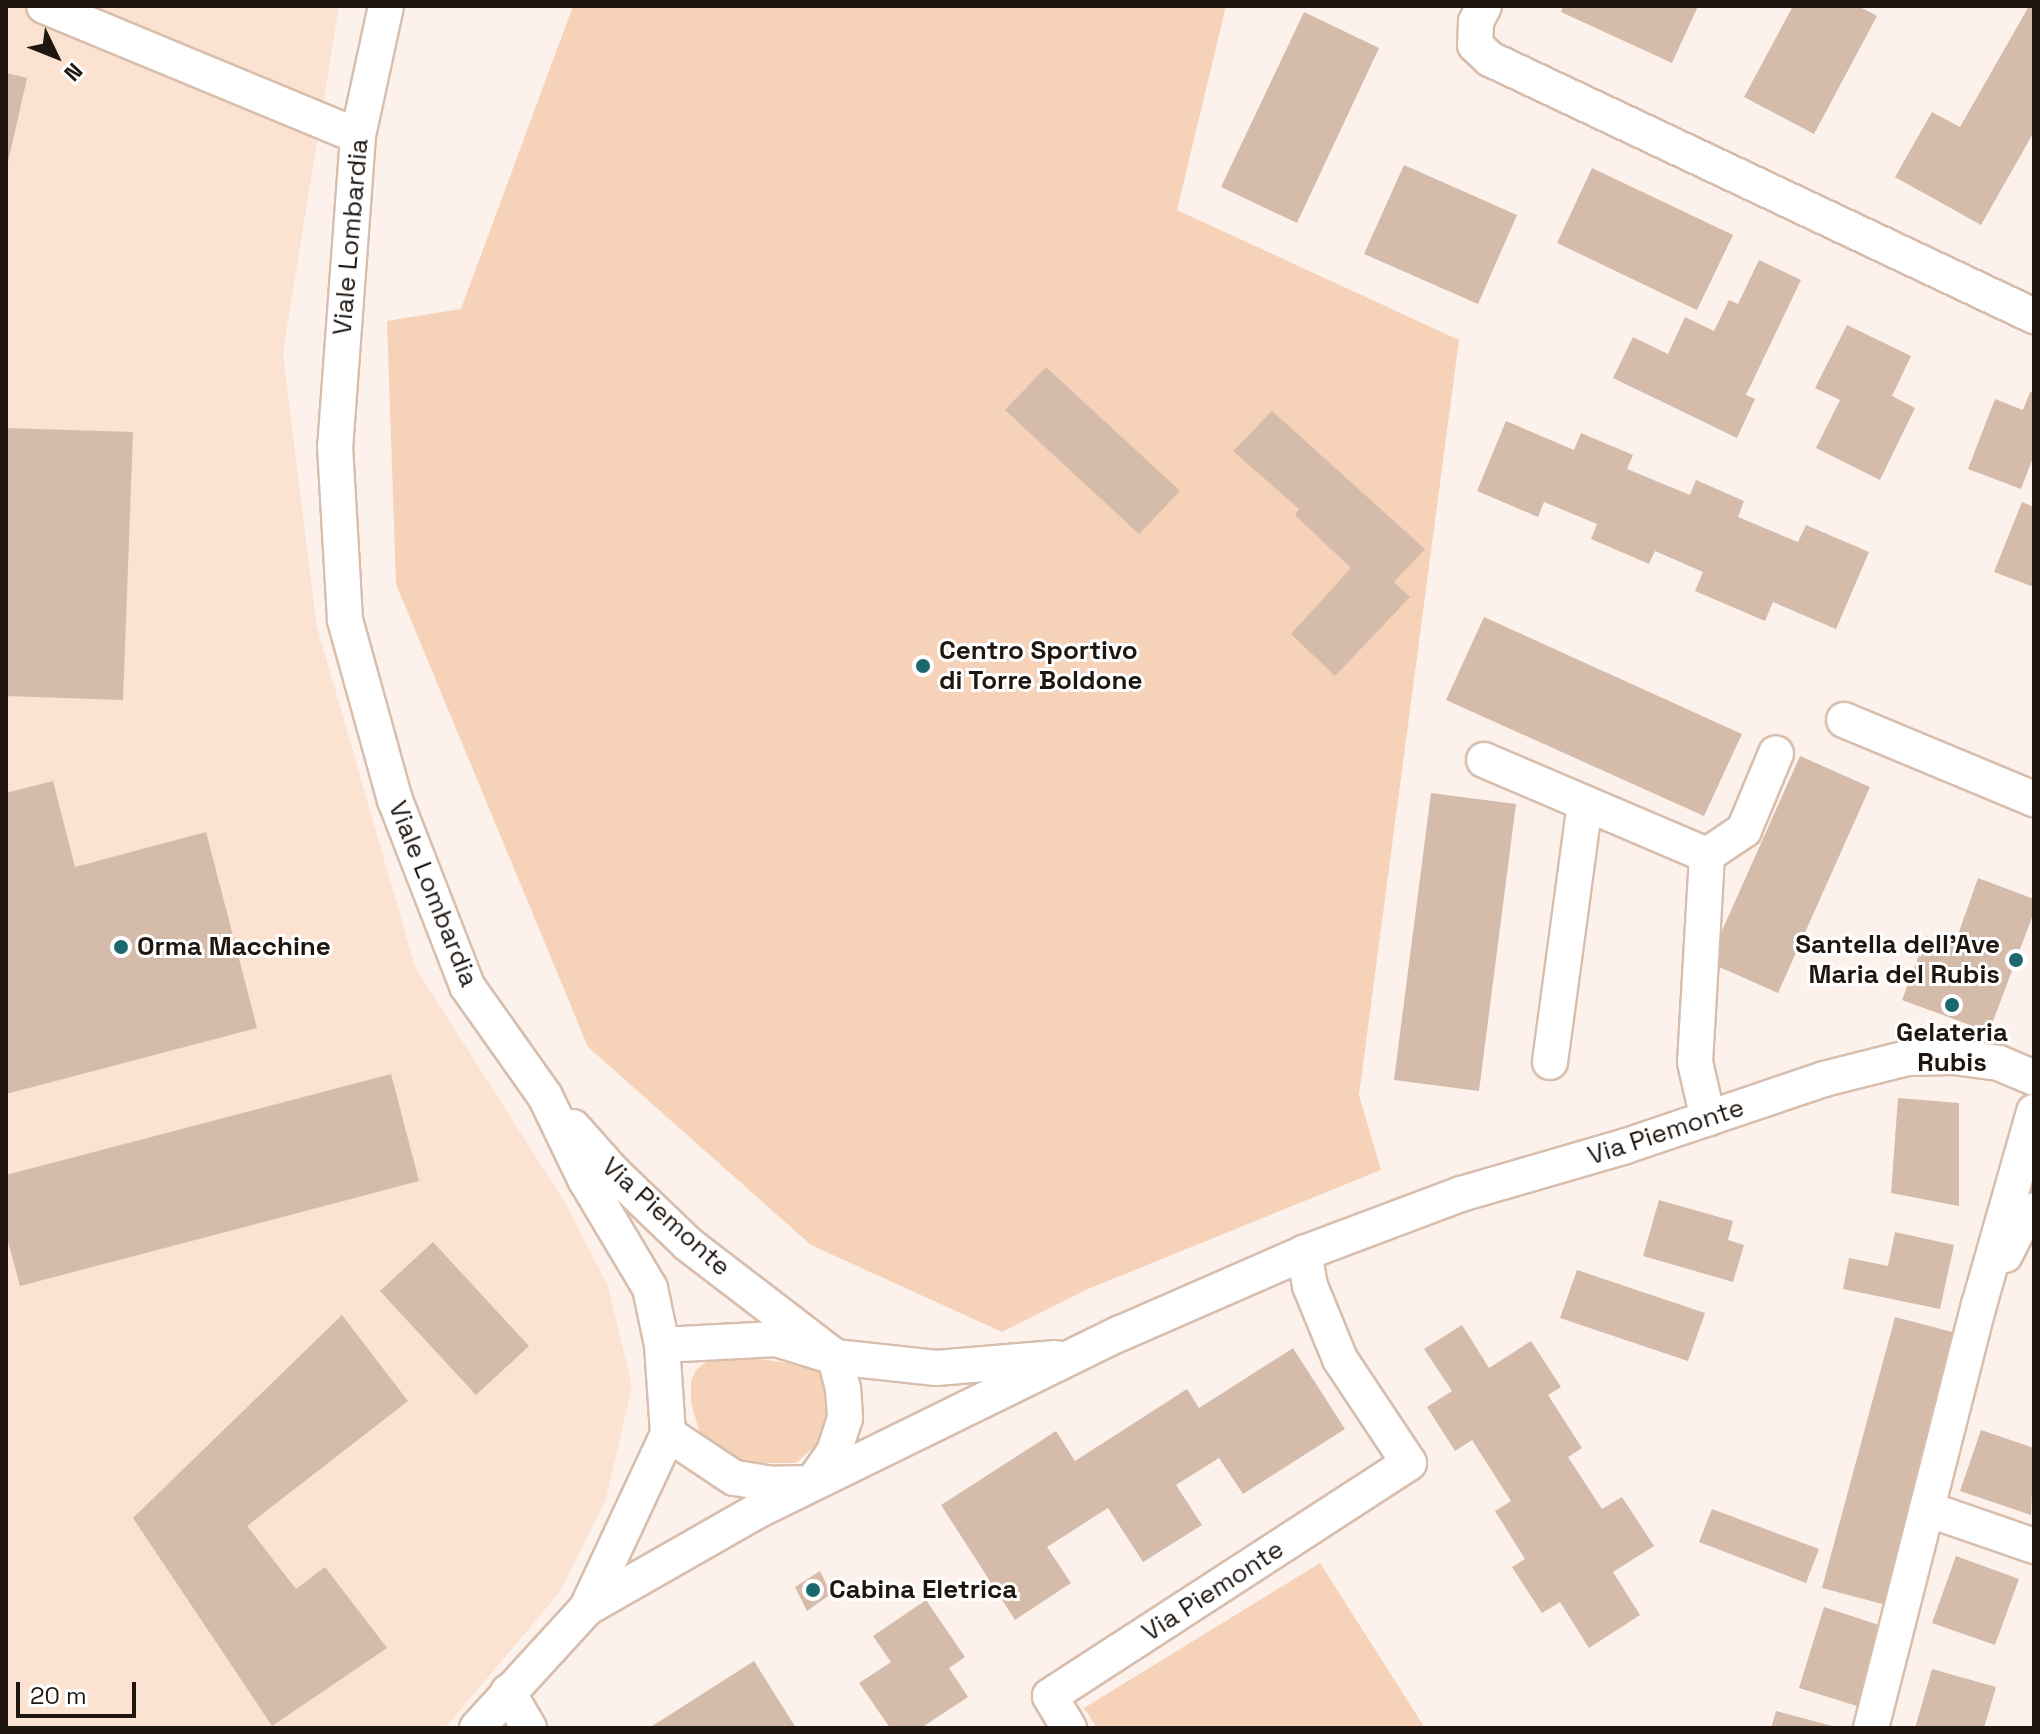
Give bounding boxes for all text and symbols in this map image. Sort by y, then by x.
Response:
north arrow [16,16,96,96]
text: N [58,57,89,87]
street label: Viale Lombardia [327,137,375,337]
place label: Centro Sportivo di Torre Boldone [939,635,1143,696]
marker: Centro Sportivo di Torre Boldone [914,657,932,675]
street label: Viale Lombardia [382,797,484,991]
place label: Santella dell'Ave Maria del Rubis [1795,929,2000,990]
place label: Orma Macchine [137,931,331,963]
marker: Orma Macchine [112,938,130,956]
marker: Santella dell'Ave Maria del Rubis [2007,951,2025,969]
marker: Gelateria Rubis [1943,996,1961,1014]
place label: Gelateria Rubis [1896,1017,2008,1078]
street label: Via Piemonte [1584,1092,1748,1172]
street label: Via Piemonte [595,1151,737,1283]
street label: Via Piemonte [1136,1534,1290,1648]
place label: Cabina Eletrica [829,1574,1017,1606]
marker: Cabina Eletrica [804,1581,822,1599]
scale bar [20,1666,140,1716]
text: 20 m [30,1680,87,1711]

